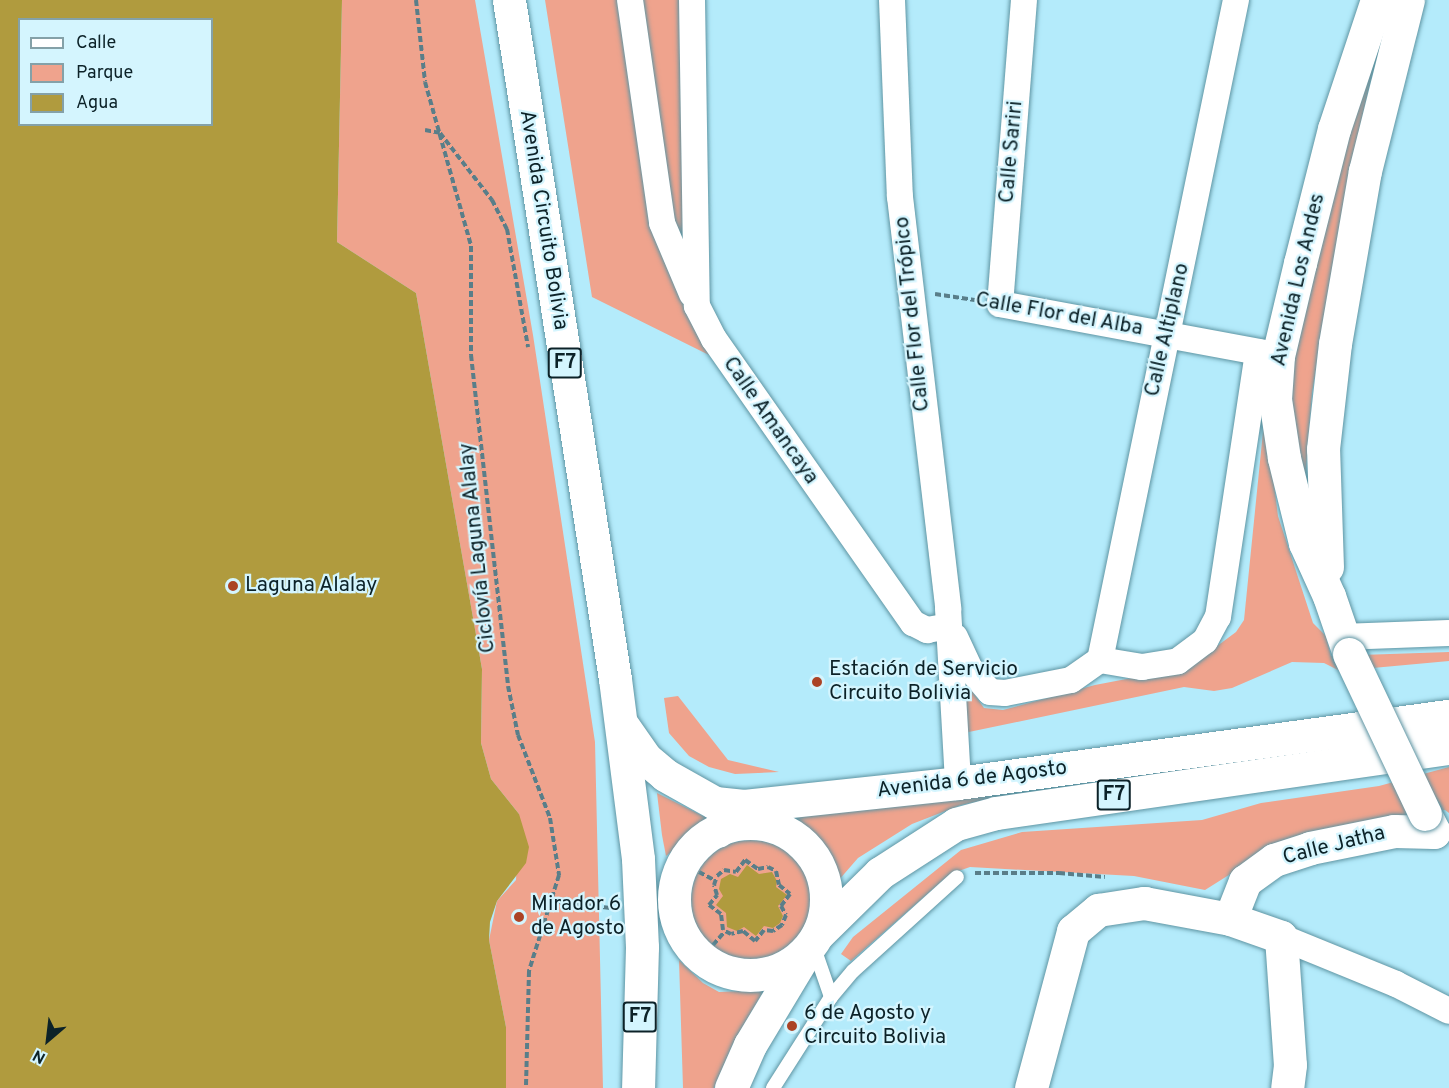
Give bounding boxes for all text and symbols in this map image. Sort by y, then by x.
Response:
legend [18,18,213,126]
text: Calle [76,32,116,55]
text: Parque [76,62,133,85]
text: Agua [76,92,118,115]
street label: Calle Sariri [995,100,1029,204]
street label: Avenida Circuito Bolivia [513,108,573,332]
street label: Avenida Los Andes [1267,191,1331,369]
street label: Calle Flor del Trópico [890,215,936,413]
street label: Calle Altiplano [1140,260,1196,400]
street label: Calle Flor del Alba [973,288,1145,342]
road number: F7 [547,346,583,380]
street label: Calle Amancaya [717,352,823,490]
street label: Ciclovía Laguna Alalay [454,441,502,655]
place label: Laguna Alalay [245,573,378,599]
marker: Laguna Alalay [226,579,240,593]
place label: Estación de Servicio Circuito Bolivia [829,657,1018,707]
marker: Estación de Servicio Circuito Bolivia [810,675,824,689]
street label: Avenida 6 de Agosto [875,756,1069,804]
road number: F7 [1096,778,1132,812]
street label: Calle Jatha [1280,821,1388,871]
place label: Mirador 6 de Agosto [531,892,625,942]
marker: Mirador 6 de Agosto [512,910,526,924]
road number: F7 [622,1000,658,1034]
place label: 6 de Agosto y Circuito Bolivia [804,1001,946,1051]
north arrow [18,1010,78,1070]
marker: 6 de Agosto y Circuito Bolivia [785,1019,799,1033]
text: N [30,1044,49,1067]

